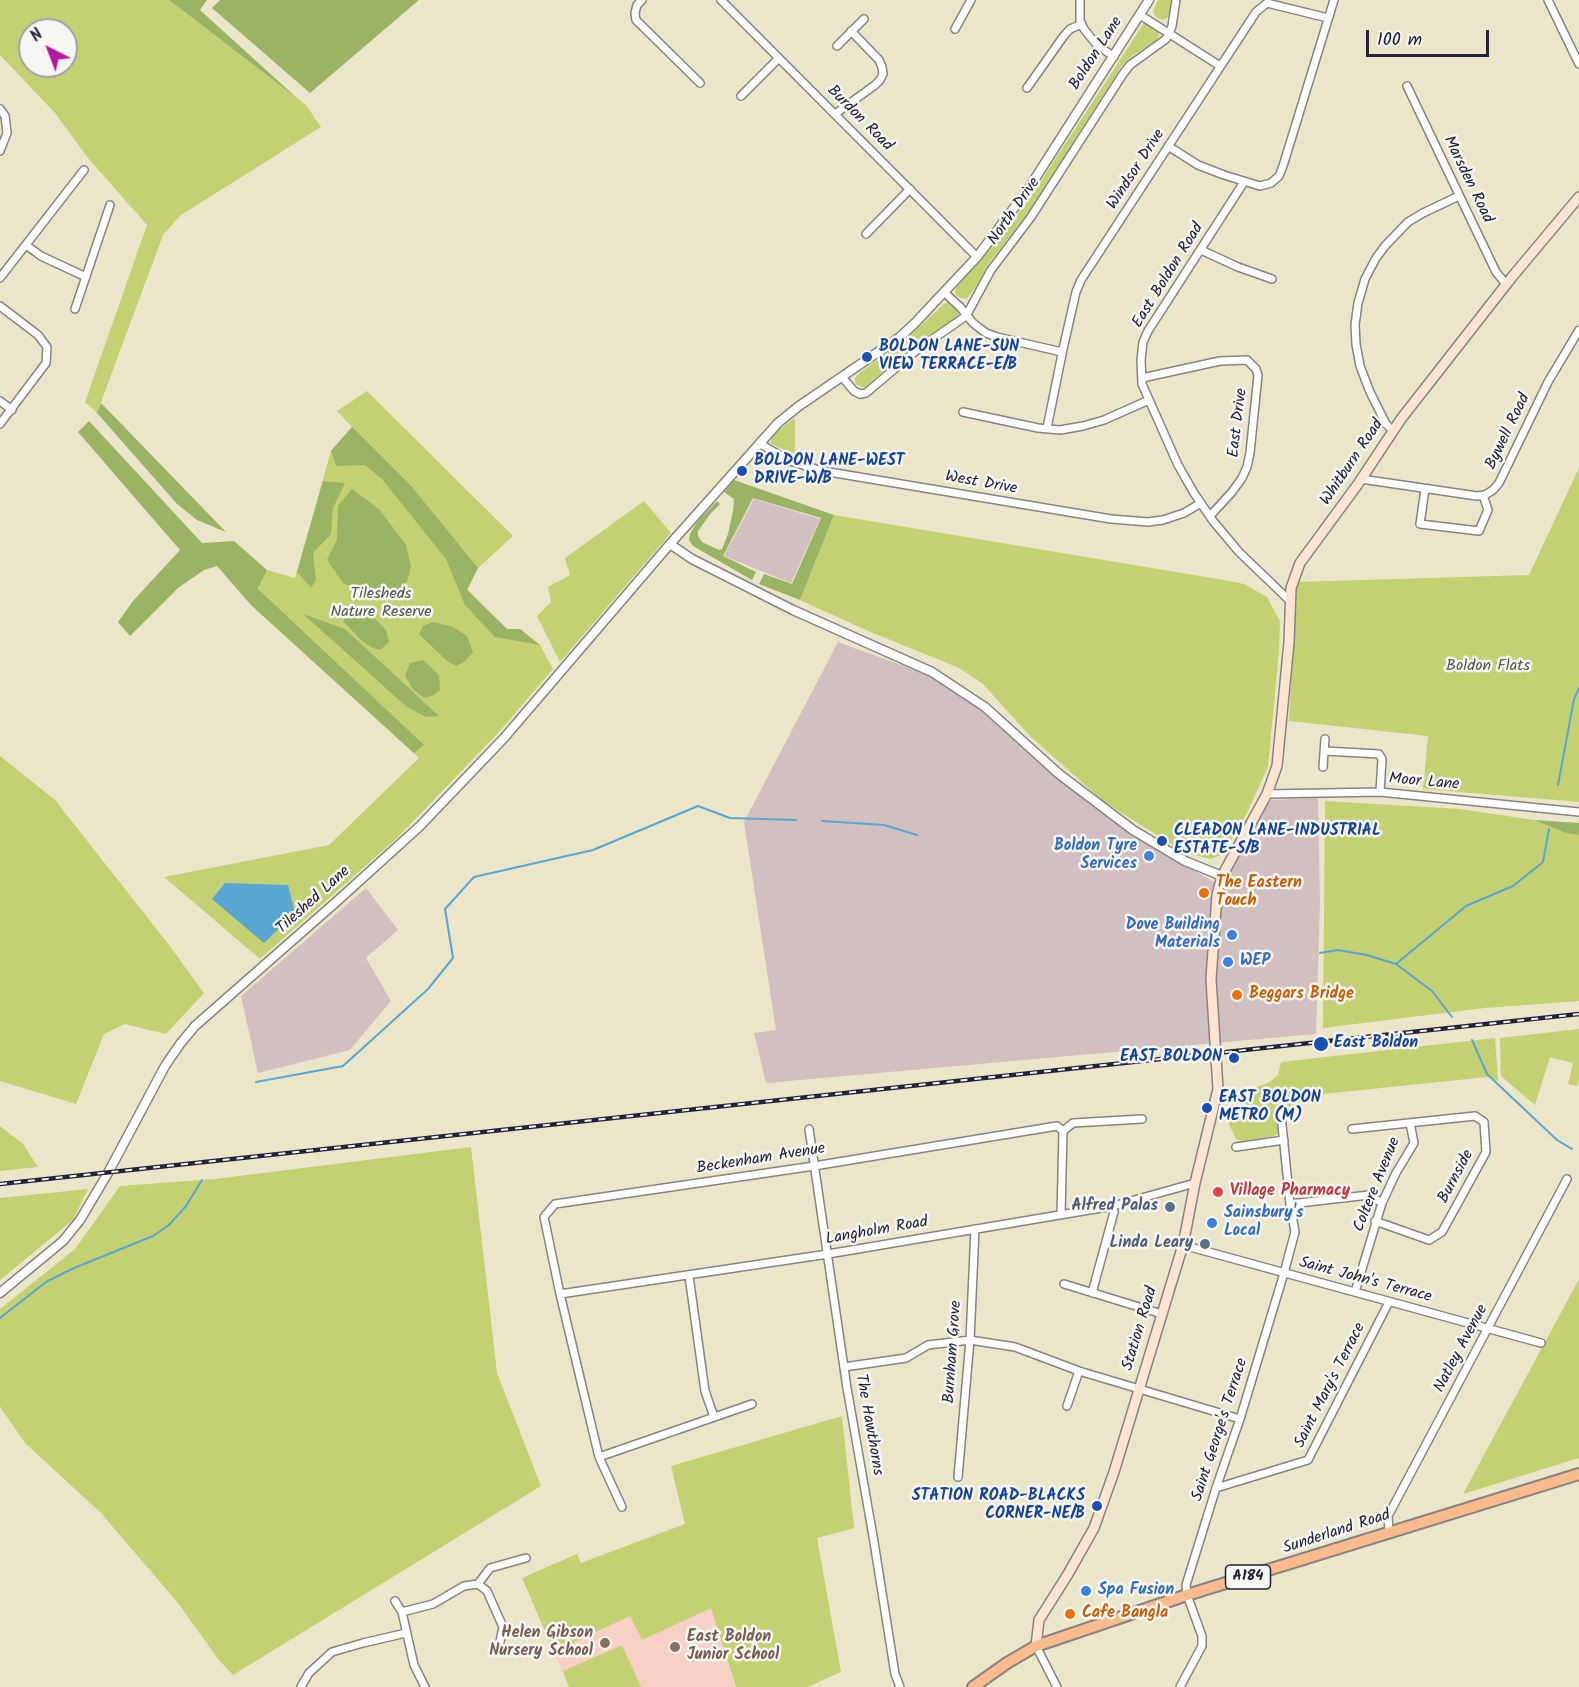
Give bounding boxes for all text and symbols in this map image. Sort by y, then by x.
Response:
street label: Boldon Lane [1066,14,1128,94]
north arrow [18,18,78,78]
scale bar [1369,18,1492,56]
text: N [25,23,49,48]
text: 100 m [1377,26,1422,55]
street label: Burdon Road [822,82,896,156]
street label: Windsor Drive [1104,126,1170,214]
street label: Marsden Road [1438,133,1496,227]
street label: North Drive [985,175,1045,249]
street label: East Boldon Road [1129,220,1209,332]
place label: BOLDON LANE-SUN VIEW TERRACE-E/B [879,338,1019,376]
marker: BOLDON LANE-SUN VIEW TERRACE-E/B [860,350,874,364]
street label: East Drive [1225,387,1253,459]
street label: Bywell Road [1482,391,1536,473]
street label: Whitburn Road [1317,416,1389,510]
place label: BOLDON LANE-WEST DRIVE-W/B [754,452,905,490]
marker: BOLDON LANE-WEST DRIVE-W/B [735,464,749,478]
street label: West Drive [944,468,1018,500]
park label: Tilesheds Nature Reserve [331,585,431,623]
park label: Boldon Flats [1446,657,1530,677]
street label: Moor Lane [1388,770,1460,796]
place label: CLEADON LANE-INDUSTRIAL ESTATE-S/B [1174,822,1381,860]
marker: CLEADON LANE-INDUSTRIAL ESTATE-S/B [1155,834,1169,848]
place label: Boldon Tyre Services [1054,837,1137,875]
marker: Boldon Tyre Services [1142,849,1156,863]
street label: Tileshed Lane [273,863,355,939]
place label: The Eastern Touch [1216,874,1302,912]
marker: The Eastern Touch [1197,886,1211,900]
place label: Dove Building Materials [1126,916,1220,954]
marker: Dove Building Materials [1225,928,1239,942]
place label: WEP [1240,952,1270,972]
marker: WEP [1221,955,1235,969]
place label: Beggars Bridge [1249,985,1354,1005]
marker: Beggars Bridge [1230,988,1244,1002]
place label: East Boldon [1334,1034,1418,1054]
marker: East Boldon [1312,1035,1330,1053]
place label: EAST BOLDON [1120,1048,1222,1068]
marker: EAST BOLDON [1227,1051,1241,1065]
place label: EAST BOLDON METRO (M) [1219,1089,1321,1127]
marker: EAST BOLDON METRO (M) [1200,1101,1214,1115]
street label: Coltere Avenue [1350,1135,1406,1235]
street label: Beckenham Avenue [695,1140,827,1180]
street label: Burnside [1435,1147,1479,1207]
place label: Village Pharmacy [1230,1182,1350,1202]
marker: Village Pharmacy [1211,1185,1225,1199]
place label: Alfred Palas [1071,1197,1158,1217]
marker: Alfred Palas [1163,1200,1177,1214]
place label: Sainsbury's Local [1224,1204,1303,1242]
street label: Langholm Road [824,1214,930,1250]
marker: Sainsbury's Local [1205,1216,1219,1230]
place label: Linda Leary [1109,1234,1193,1254]
marker: Linda Leary [1198,1237,1212,1251]
street label: Saint John's Terrace [1297,1254,1433,1308]
street label: Station Road [1119,1285,1163,1373]
street label: Burnham Grove [941,1300,967,1404]
street label: Natley Avenue [1431,1302,1493,1396]
street label: Saint Mary's Terrace [1291,1320,1371,1452]
street label: Saint George's Terrace [1189,1356,1253,1504]
street label: The Hawthorns [850,1373,886,1477]
place label: STATION ROAD-BLACKS CORNER-NE/B [912,1487,1085,1525]
marker: STATION ROAD-BLACKS CORNER-NE/B [1090,1499,1104,1513]
street label: Sunderland Road [1281,1507,1393,1559]
road number: A184 [1226,1565,1270,1589]
place label: Spa Fusion [1098,1581,1174,1601]
marker: Spa Fusion [1079,1584,1093,1598]
place label: Cafe Bangla [1082,1604,1168,1624]
marker: Cafe Bangla [1063,1607,1077,1621]
place label: Helen Gibson Nursery School [489,1624,593,1662]
place label: East Boldon Junior School [687,1628,779,1666]
marker: Helen Gibson Nursery School [598,1636,612,1650]
marker: East Boldon Junior School [668,1640,682,1654]

